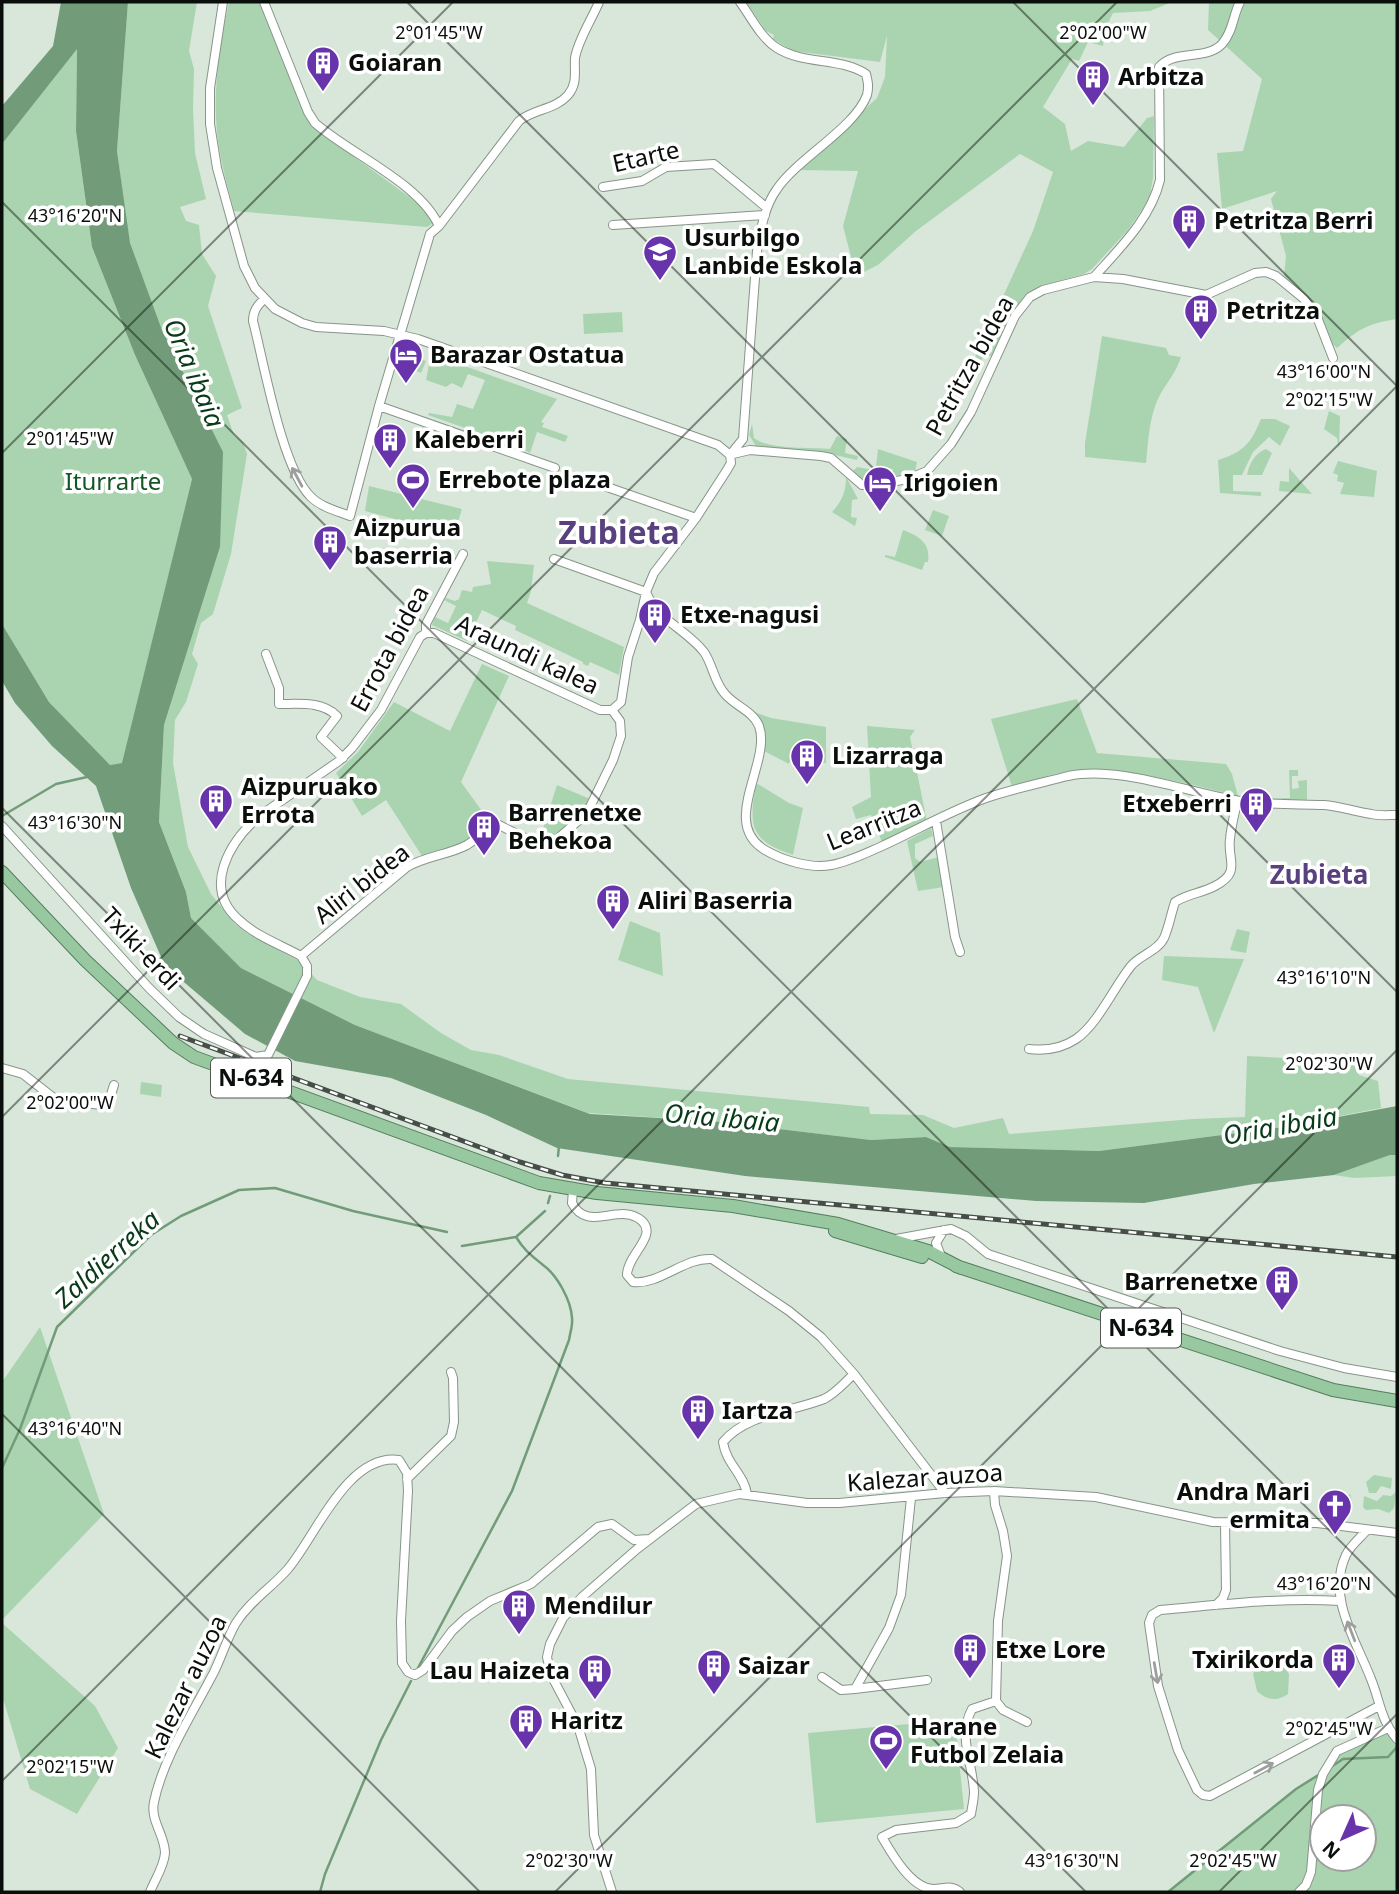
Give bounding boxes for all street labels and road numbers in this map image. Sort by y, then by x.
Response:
street label: Etarte [609,132,682,179]
street label: Petritza bidea [917,289,1021,441]
street label: Errota bidea [342,579,436,717]
street label: Araundi kalea [451,606,605,701]
street label: Learritza [821,790,926,857]
street label: Aliri bidea [306,835,416,931]
street label: Txiki-erdi [95,899,189,997]
road number: N-634 [211,1058,291,1098]
road number: N-634 [1101,1308,1181,1348]
street label: Kalezar auzoa [846,1455,1004,1498]
street label: Kalezar auzoa [136,1609,234,1764]

